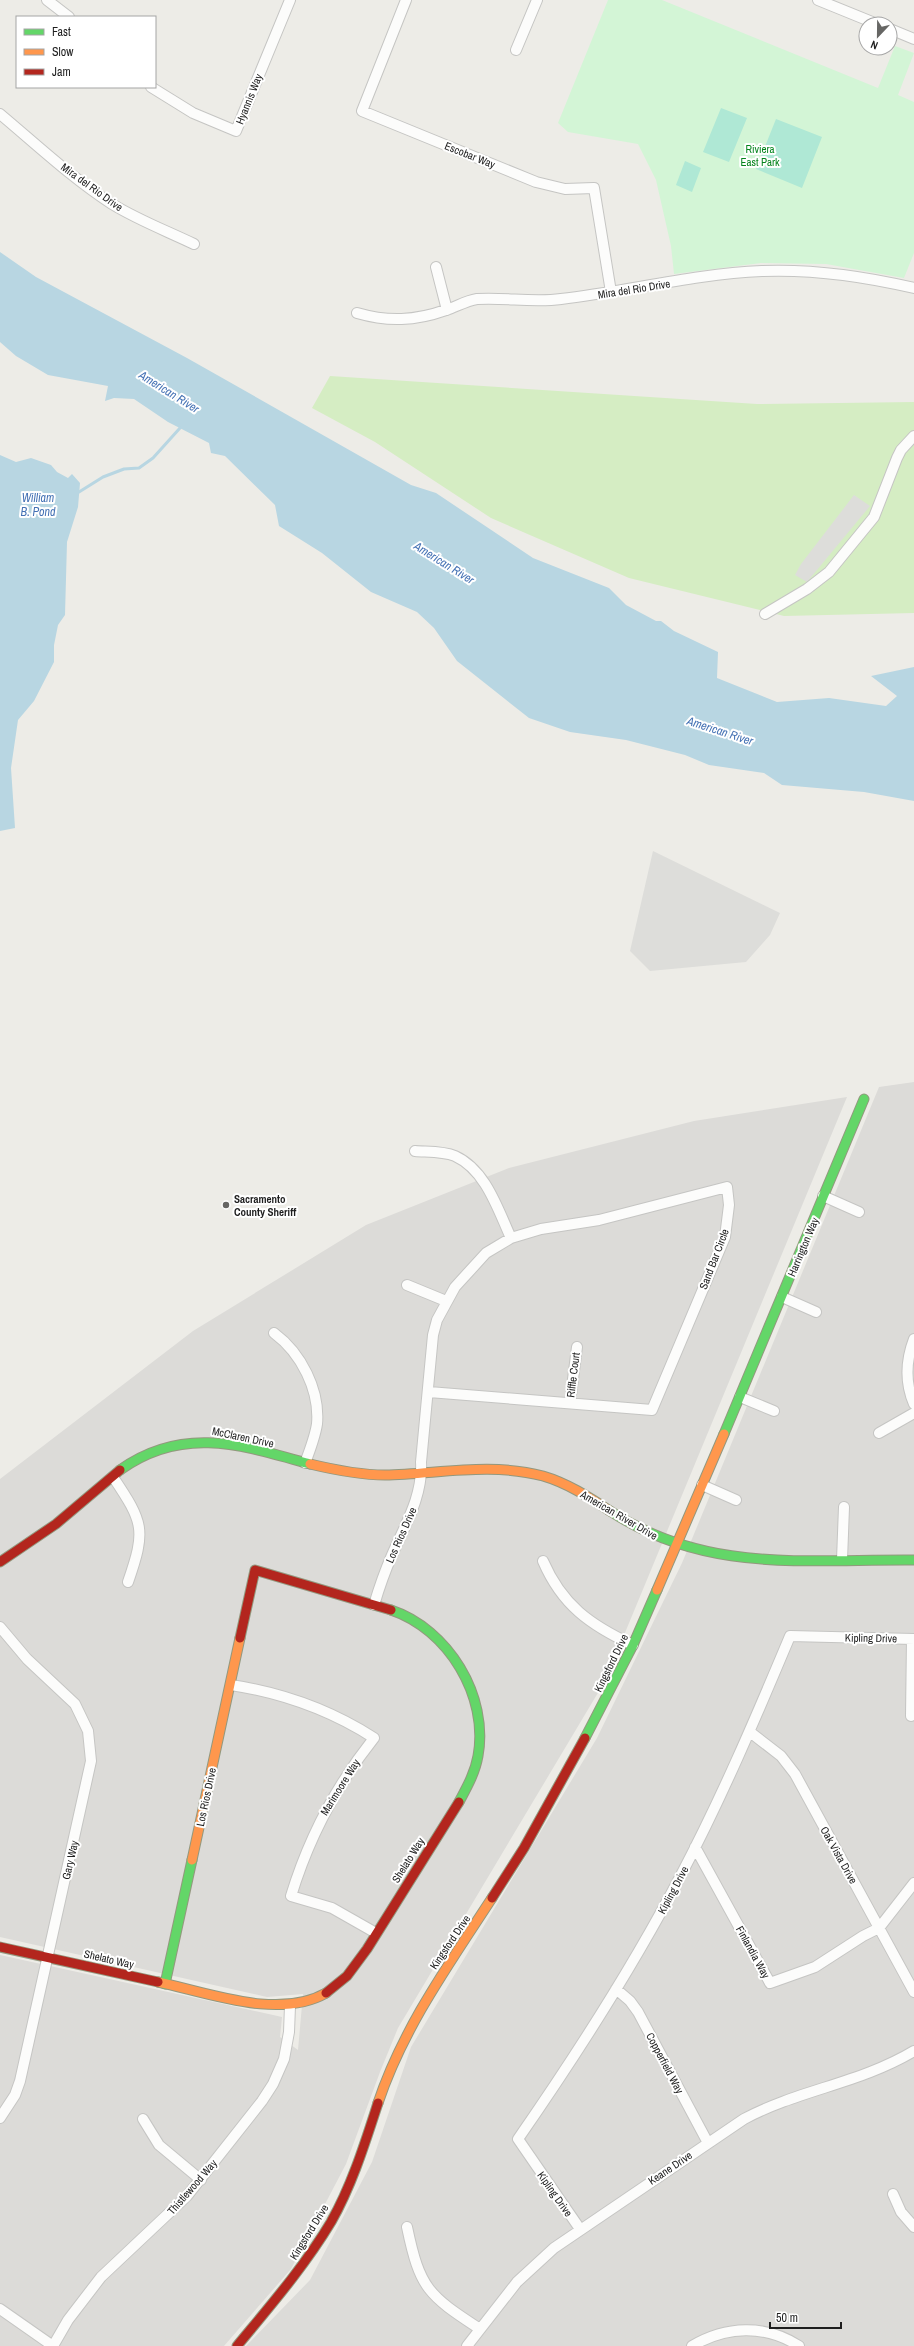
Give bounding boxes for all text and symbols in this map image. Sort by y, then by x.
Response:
legend [16,16,156,88]
north arrow [858,16,898,56]
text: Fast [52,24,71,40]
text: N [869,38,880,53]
text: Slow [52,44,74,60]
text: Jam [52,64,71,80]
street label: Hyannis Way [233,71,266,126]
street label: Escobar Way [443,139,498,172]
park label: Riviera East Park [740,142,780,169]
street label: Mira del Rio Drive [58,160,126,214]
street label: Mira del Rio Drive [597,276,671,302]
water label: American River [135,367,203,417]
water label: William B. Pond [20,490,56,520]
water label: American River [410,538,478,588]
water label: American River [684,713,756,749]
place label: Sacramento County Sheriff [234,1192,296,1219]
marker: Sacramento County Sheriff [221,1200,231,1210]
street label: Harrington Way [784,1215,822,1279]
street label: Sand Bar Circle [696,1227,732,1291]
street label: Riffle Court [563,1351,583,1398]
street label: McClaren Drive [211,1424,275,1450]
street label: American River Drive [577,1487,660,1543]
street label: Los Rios Drive [382,1505,420,1565]
street label: Kipling Drive [845,1631,897,1645]
street label: Kingsford Drive [591,1632,631,1694]
street label: Marimoore Way [317,1756,363,1818]
street label: Los Rios Drive [193,1766,219,1828]
street label: Oak Vista Drive [817,1824,861,1886]
street label: Shelato Way [389,1834,428,1885]
street label: Gary Way [59,1839,81,1881]
street label: Kipling Drive [655,1864,691,1916]
street label: Kingsford Drive [427,1912,473,1972]
street label: Finlandia Way [733,1923,773,1981]
street label: Shelato Way [83,1946,136,1972]
street label: Copperfield Way [643,2030,687,2096]
street label: Keane Drive [645,2148,695,2188]
street label: Thistlewood Way [164,2156,220,2218]
street label: Kipling Drive [534,2169,576,2219]
street label: Kingsford Drive [286,2202,332,2262]
scale bar [770,2304,841,2330]
text: 50 m [776,2310,798,2326]

